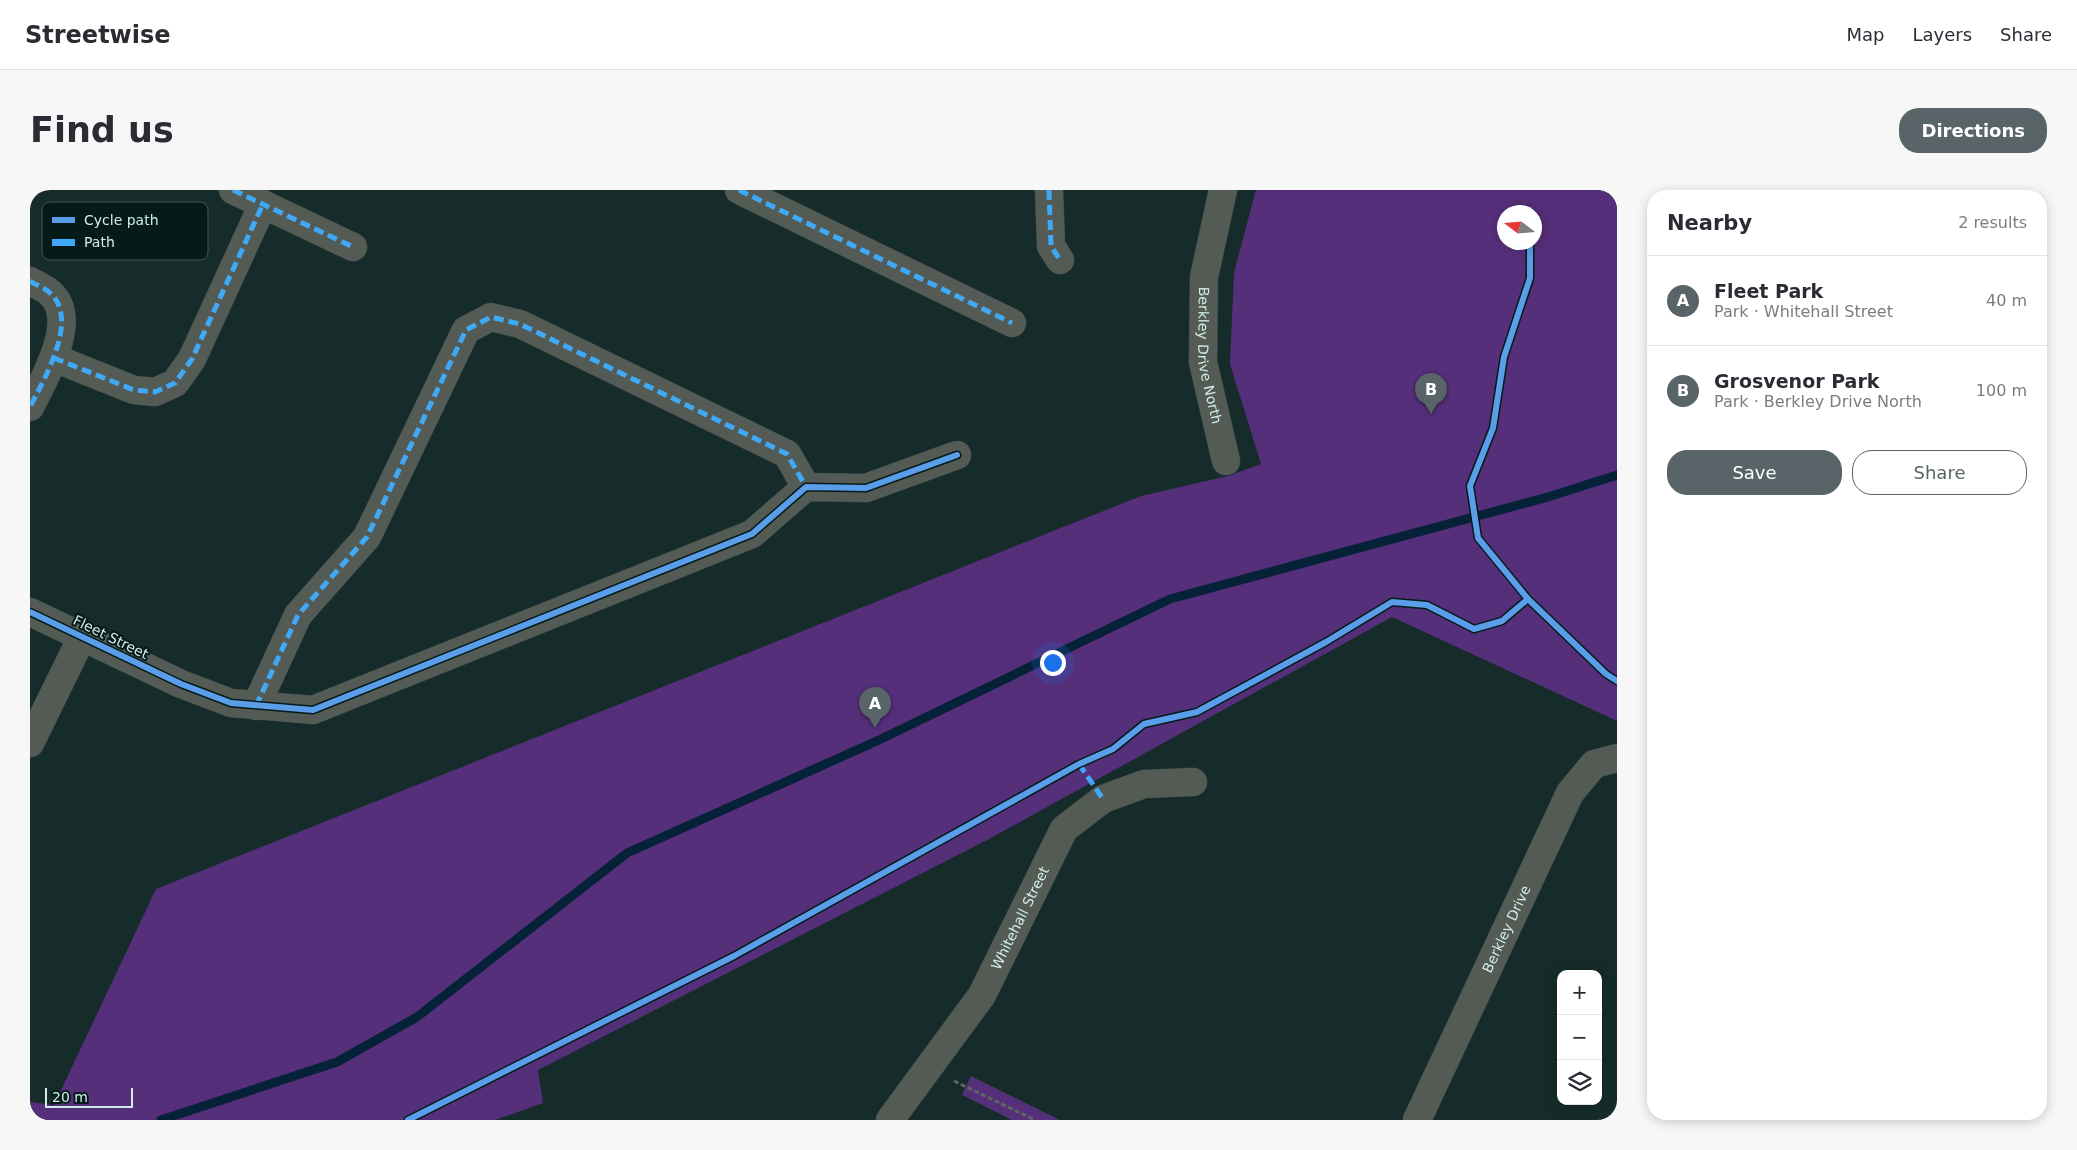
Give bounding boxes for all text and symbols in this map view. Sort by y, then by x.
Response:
text: Streetwise [25,21,171,49]
text: Map [1846,24,1884,45]
text: Layers [1912,24,1972,45]
text: Share [2000,24,2052,45]
button: Directions [1899,108,2047,153]
text: Find us [30,110,174,150]
legend [42,202,208,260]
north arrow [1497,205,1542,250]
text: Nearby [1667,211,1752,235]
text: Cycle path [84,212,159,228]
text: 2 results [1958,213,2027,232]
text: Path [84,234,115,250]
text: Fleet Park [1714,280,1823,302]
street label: Berkley Drive North [1195,287,1225,425]
text: A [1677,291,1689,310]
text: 40 m [1986,291,2027,310]
text: Park · Whitehall Street [1714,302,1893,321]
text: Grosvenor Park [1714,370,1879,392]
pin: B [1415,373,1447,414]
text: B [1677,381,1689,400]
text: 100 m [1976,381,2027,400]
text: Park · Berkley Drive North [1714,392,1922,411]
button: Save [1667,450,1842,495]
button: Share [1852,450,2027,495]
street label: Fleet Street [71,612,152,662]
your location [1040,650,1066,676]
pin: A [859,687,891,728]
street label: Whitehall Street [988,863,1052,972]
street label: Berkley Drive [1479,883,1534,975]
map controls [1557,970,1602,1105]
button: + [1557,970,1602,1015]
button: − [1557,1015,1602,1060]
button: layers [1557,1060,1602,1105]
scale bar [45,1085,132,1108]
text: 20 m [52,1089,88,1105]

